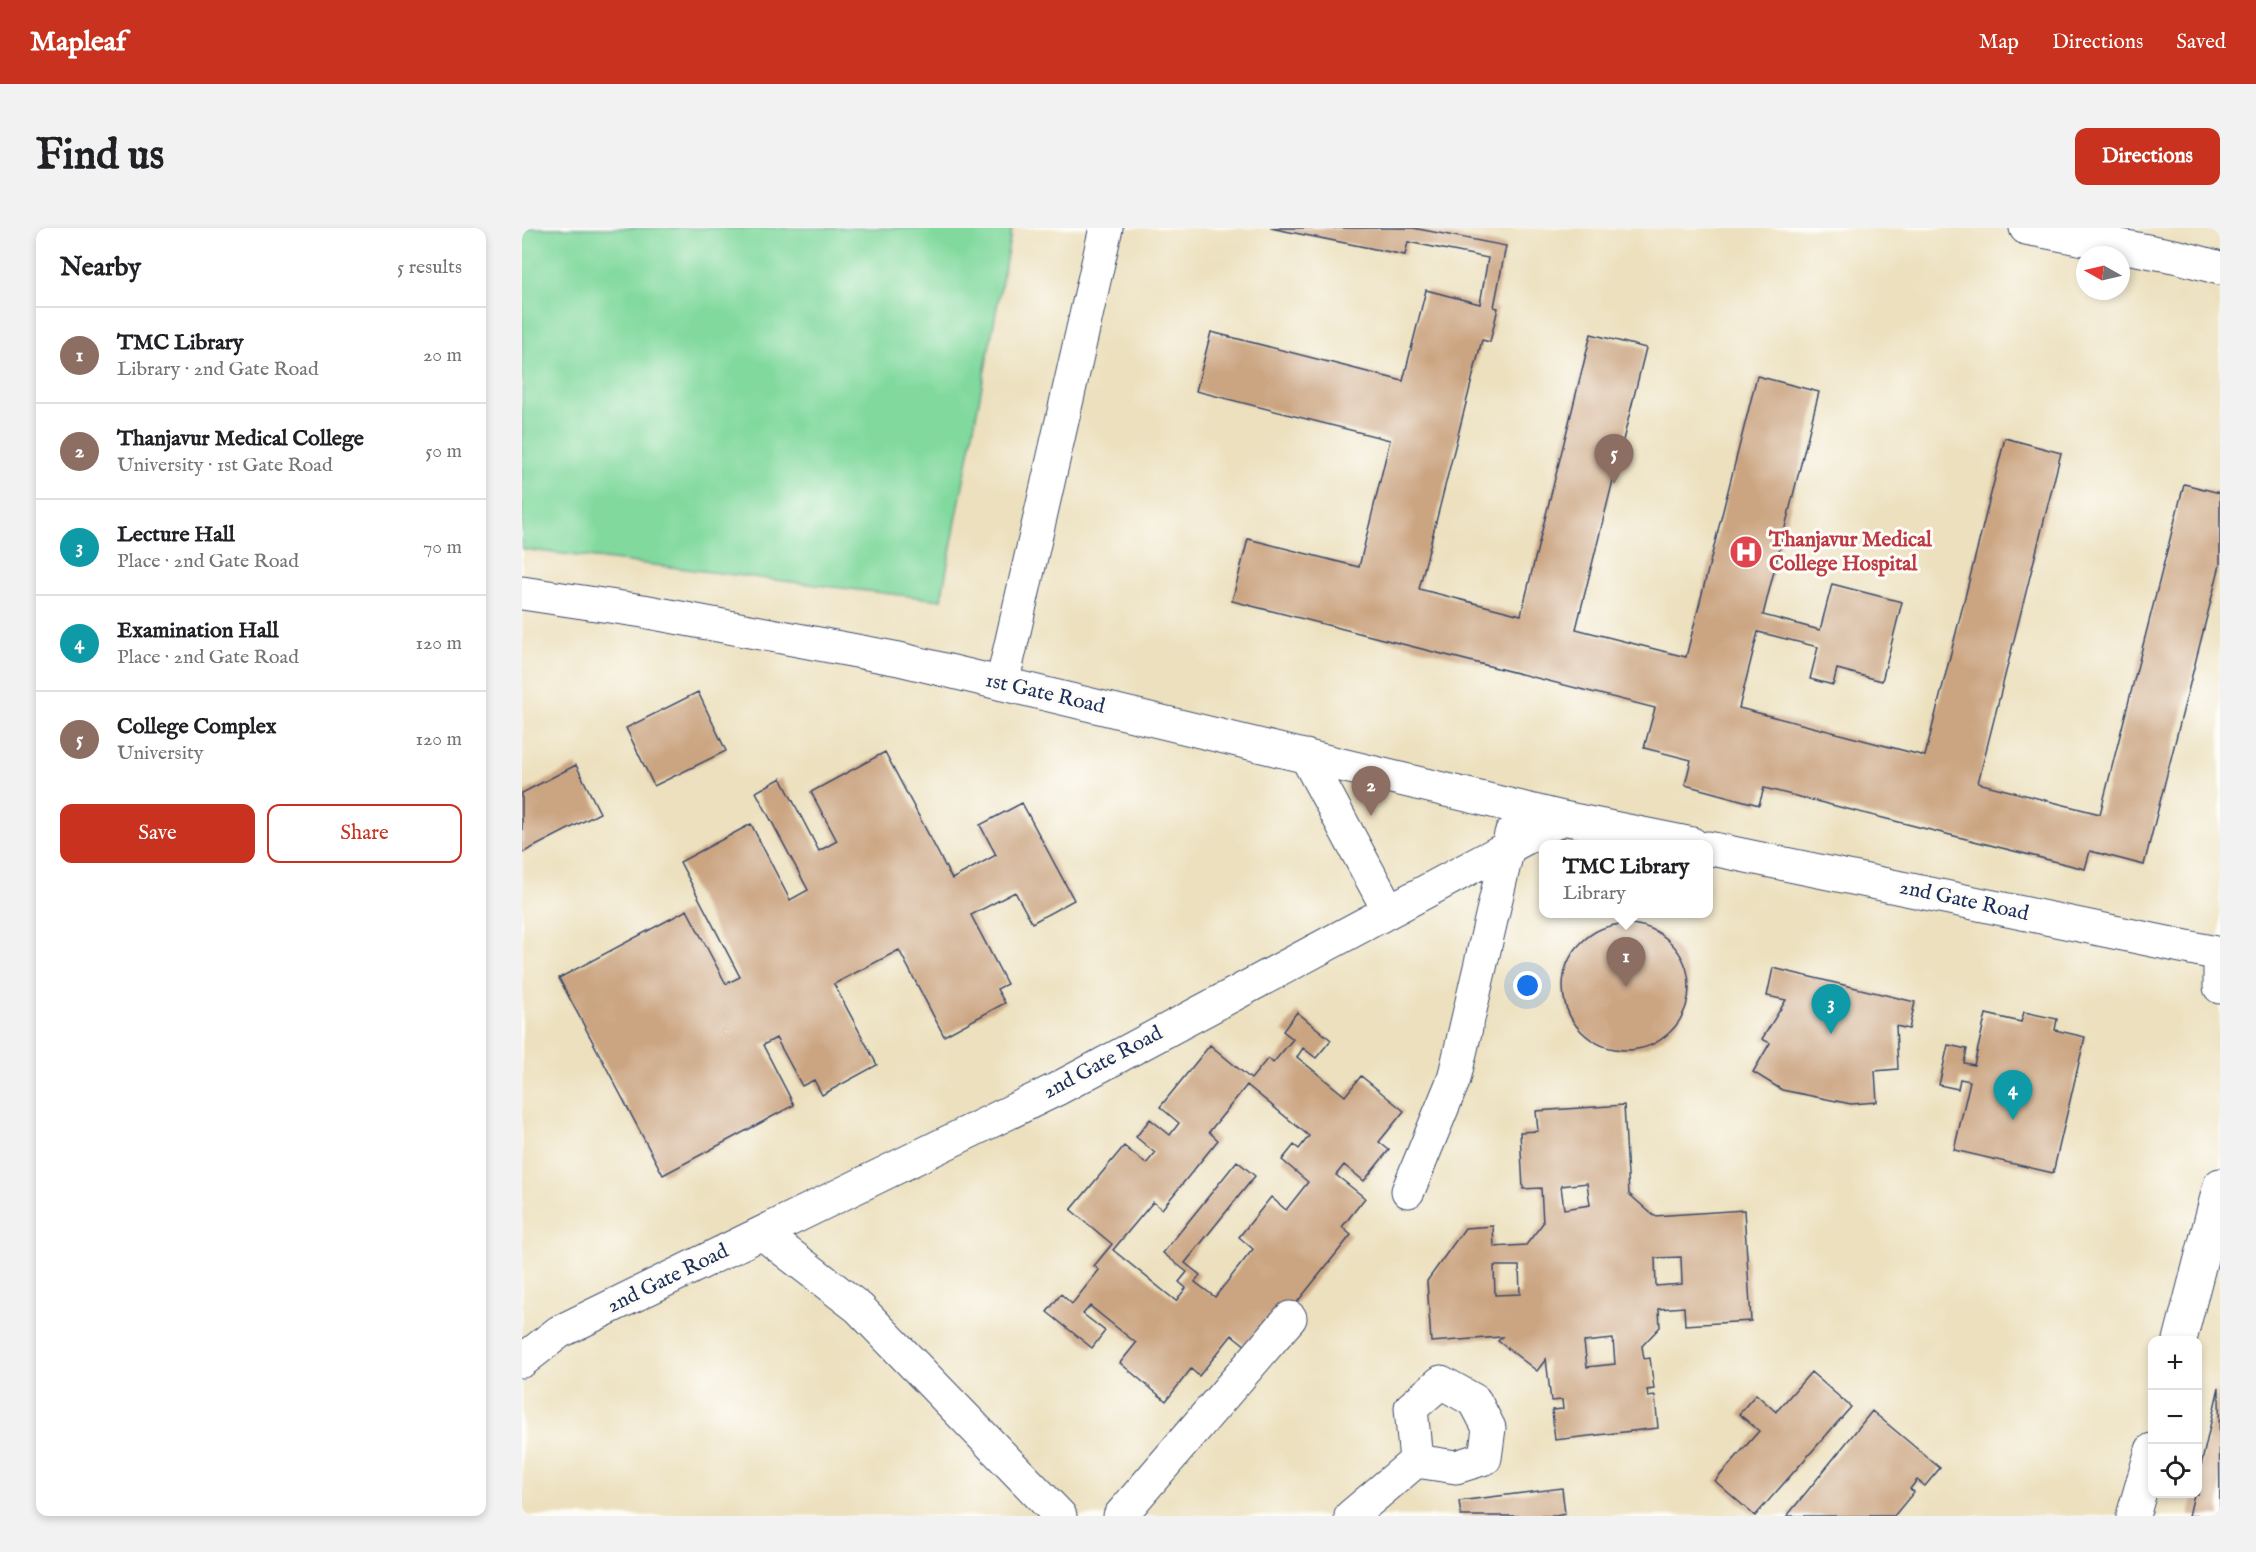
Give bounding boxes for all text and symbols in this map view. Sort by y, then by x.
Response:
text: Mapleaf [30,25,126,60]
text: Map [1979,29,2019,56]
text: Directions [2052,29,2143,56]
text: Saved [2176,29,2226,56]
button: Directions [2075,128,2220,185]
text: Find us [36,130,164,183]
north arrow [2076,246,2130,300]
text: Nearby [60,251,141,284]
text: 5 results [397,255,462,280]
text: TMC Library [117,329,244,357]
text: 1 [76,343,83,368]
text: 20 m [423,343,462,368]
text: Library · 2nd Gate Road [117,357,319,382]
text: Thanjavur Medical College [117,425,364,453]
pin: 5 [1594,434,1634,484]
text: 2 [75,439,84,464]
text: 50 m [425,439,462,464]
text: University · 1st Gate Road [117,453,333,478]
text: Lecture Hall [117,521,235,549]
place label: Thanjavur Medical College Hospital [1768,527,1933,578]
hospital icon: Thanjavur Medical College Hospital [1728,534,1764,570]
text: 3 [76,535,83,560]
text: 70 m [423,535,462,560]
text: Place · 2nd Gate Road [117,549,299,574]
text: Examination Hall [117,617,279,645]
text: 4 [75,631,84,656]
text: 120 m [416,631,462,656]
text: Place · 2nd Gate Road [117,645,299,670]
street label: 1st Gate Road [983,667,1108,721]
text: College Complex [117,713,277,741]
text: 5 [76,727,83,752]
text: 120 m [416,727,462,752]
text: University [117,741,204,766]
pin: 2 [1352,766,1390,816]
button: Save [60,804,255,863]
button: Share [267,804,462,863]
popup [1539,840,1713,918]
text: TMC Library [1563,853,1689,881]
street label: 2nd Gate Road [1897,874,2032,928]
text: Library [1563,881,1626,906]
pin: 1 [1606,938,1646,987]
your location [1513,971,1542,1000]
pin: 3 [1812,984,1850,1034]
street label: 2nd Gate Road [1039,1020,1168,1106]
pin: 4 [1994,1070,2032,1120]
street label: 2nd Gate Road [603,1238,734,1320]
map controls [2148,1336,2202,1498]
button: + [2148,1336,2202,1390]
button: − [2148,1390,2202,1444]
button: locate [2148,1444,2202,1498]

